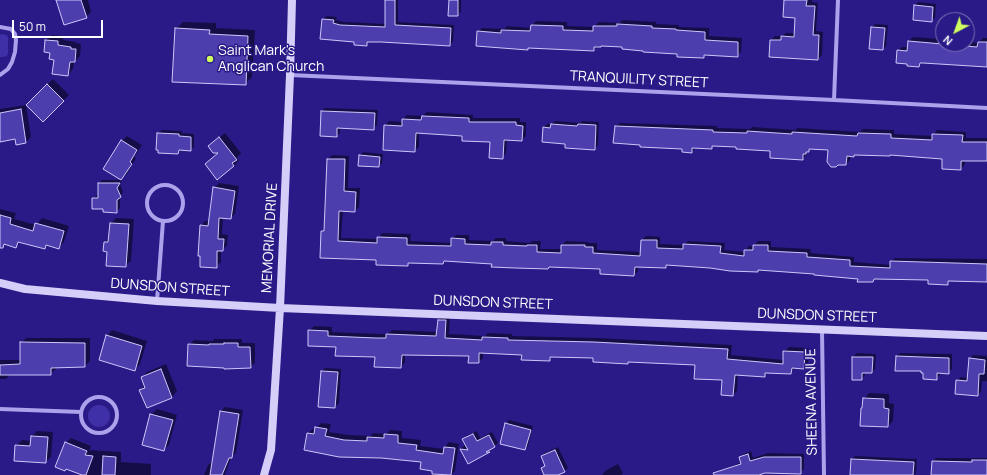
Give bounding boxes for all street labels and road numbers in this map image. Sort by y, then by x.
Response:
street label: TRANQUILITY STREET [569,68,709,92]
street label: MEMORIAL DRIVE [259,182,281,294]
street label: DUNSDON STREET [110,275,230,301]
street label: DUNSDON STREET [433,293,553,313]
street label: DUNSDON STREET [757,306,877,326]
street label: SHEENA AVENUE [803,348,821,456]

